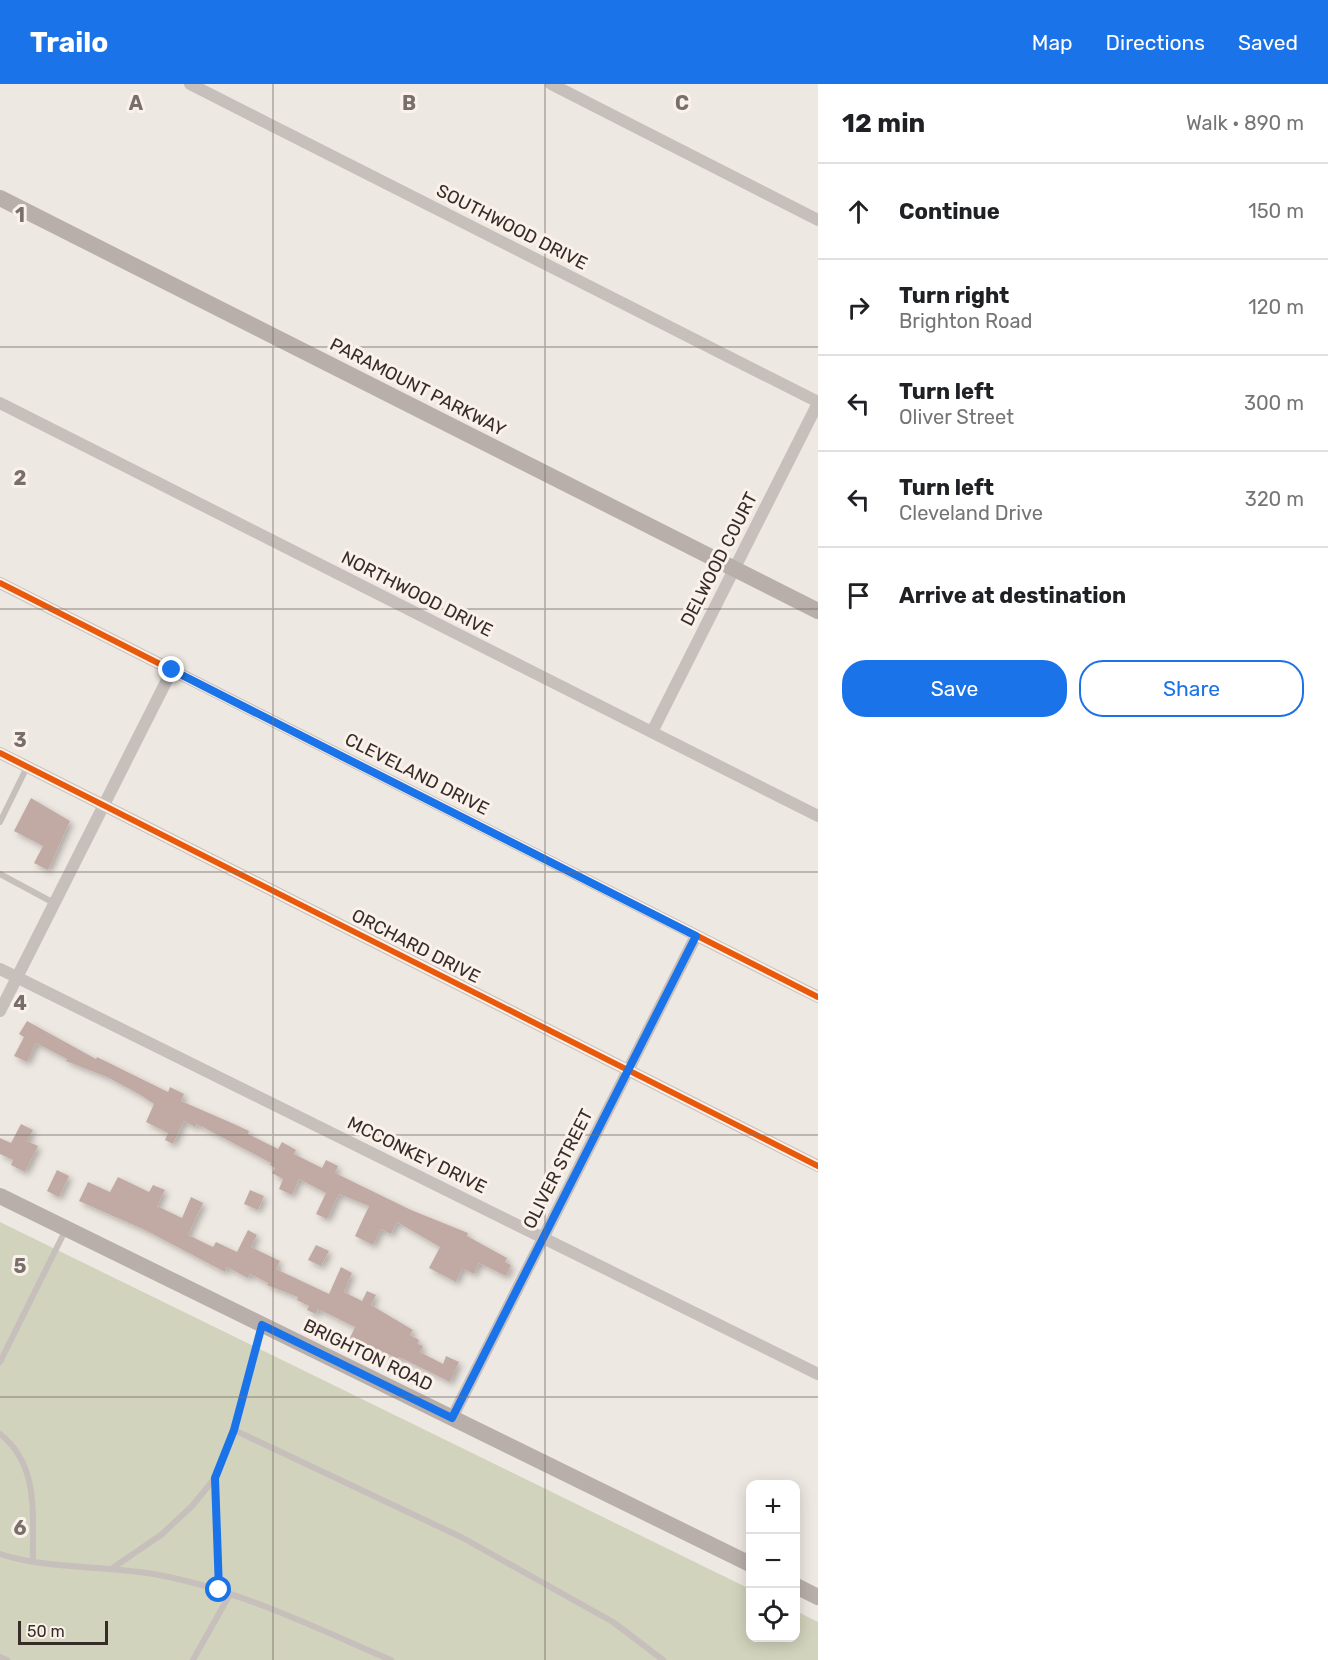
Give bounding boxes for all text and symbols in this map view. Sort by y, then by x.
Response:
text: Trailo [30,26,108,59]
text: Map [1032,30,1073,55]
text: Directions [1106,30,1205,55]
text: Saved [1238,30,1298,55]
text: A [129,91,144,115]
text: B [402,91,416,115]
text: C [675,91,689,115]
text: 12 min [842,108,925,139]
text: Walk · 890 m [1186,111,1304,135]
street label: SOUTHWOOD DRIVE [433,179,591,275]
icon: ahead [842,195,875,228]
text: Continue [899,198,1000,225]
text: 150 m [1248,199,1304,223]
text: 1 [15,203,25,227]
text: Turn right [899,282,1009,309]
icon: right [842,291,875,324]
text: 120 m [1248,295,1304,319]
text: Brighton Road [899,309,1033,333]
street label: PARAMOUNT PARKWAY [326,333,510,441]
text: Turn left [899,378,994,405]
icon: left [842,387,875,420]
text: 300 m [1244,391,1304,415]
text: Oliver Street [899,405,1014,429]
text: 2 [14,466,27,490]
text: Turn left [899,474,994,501]
icon: left [842,483,875,516]
text: 320 m [1245,487,1304,511]
street label: DELWOOD COURT [676,489,762,629]
text: Cleveland Drive [899,501,1043,525]
street label: NORTHWOOD DRIVE [338,546,496,642]
icon: arrive [842,579,875,612]
text: Arrive at destination [899,582,1126,609]
route end [158,656,184,682]
button: Save [842,660,1067,717]
button: Share [1079,660,1304,717]
text: 3 [13,728,27,752]
street label: CLEVELAND DRIVE [341,728,493,820]
street label: ORCHARD DRIVE [348,904,484,988]
text: 4 [13,991,27,1015]
street label: OLIVER STREET [518,1105,598,1233]
street label: MCCONKEY DRIVE [344,1112,490,1198]
text: 5 [14,1254,27,1278]
street label: BRIGHTON ROAD [300,1314,436,1396]
map controls [746,1480,800,1642]
button: + [746,1480,800,1534]
text: 6 [13,1516,27,1540]
button: − [746,1534,800,1588]
route start [205,1576,231,1602]
button: locate [746,1588,800,1642]
scale bar [18,1618,108,1646]
text: 50 m [27,1622,65,1641]

